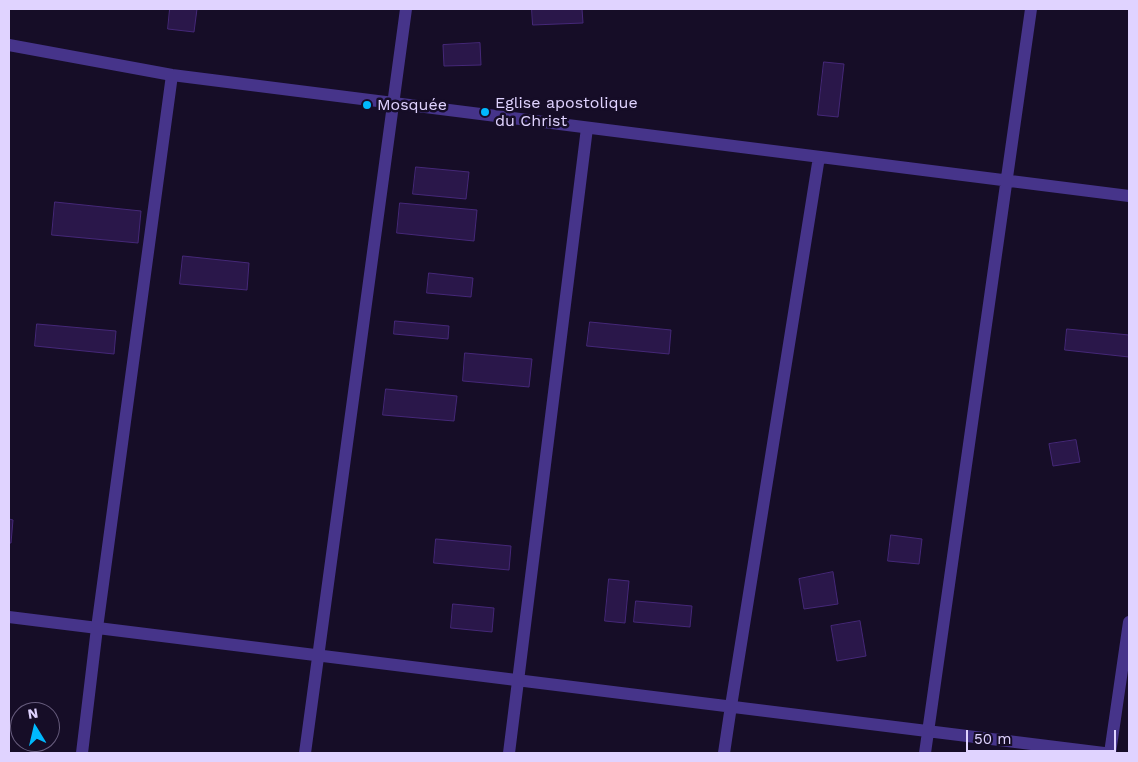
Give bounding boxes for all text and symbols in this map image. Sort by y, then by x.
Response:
place label: Eglise apostolique du Christ [495,93,638,131]
place label: Mosquée [377,95,447,115]
marker: Mosquée [361,99,373,111]
marker: Eglise apostolique du Christ [479,106,491,118]
north arrow [10,702,60,752]
text: N [26,704,39,722]
scale bar [968,720,1118,752]
text: 50 m [974,730,1011,748]

